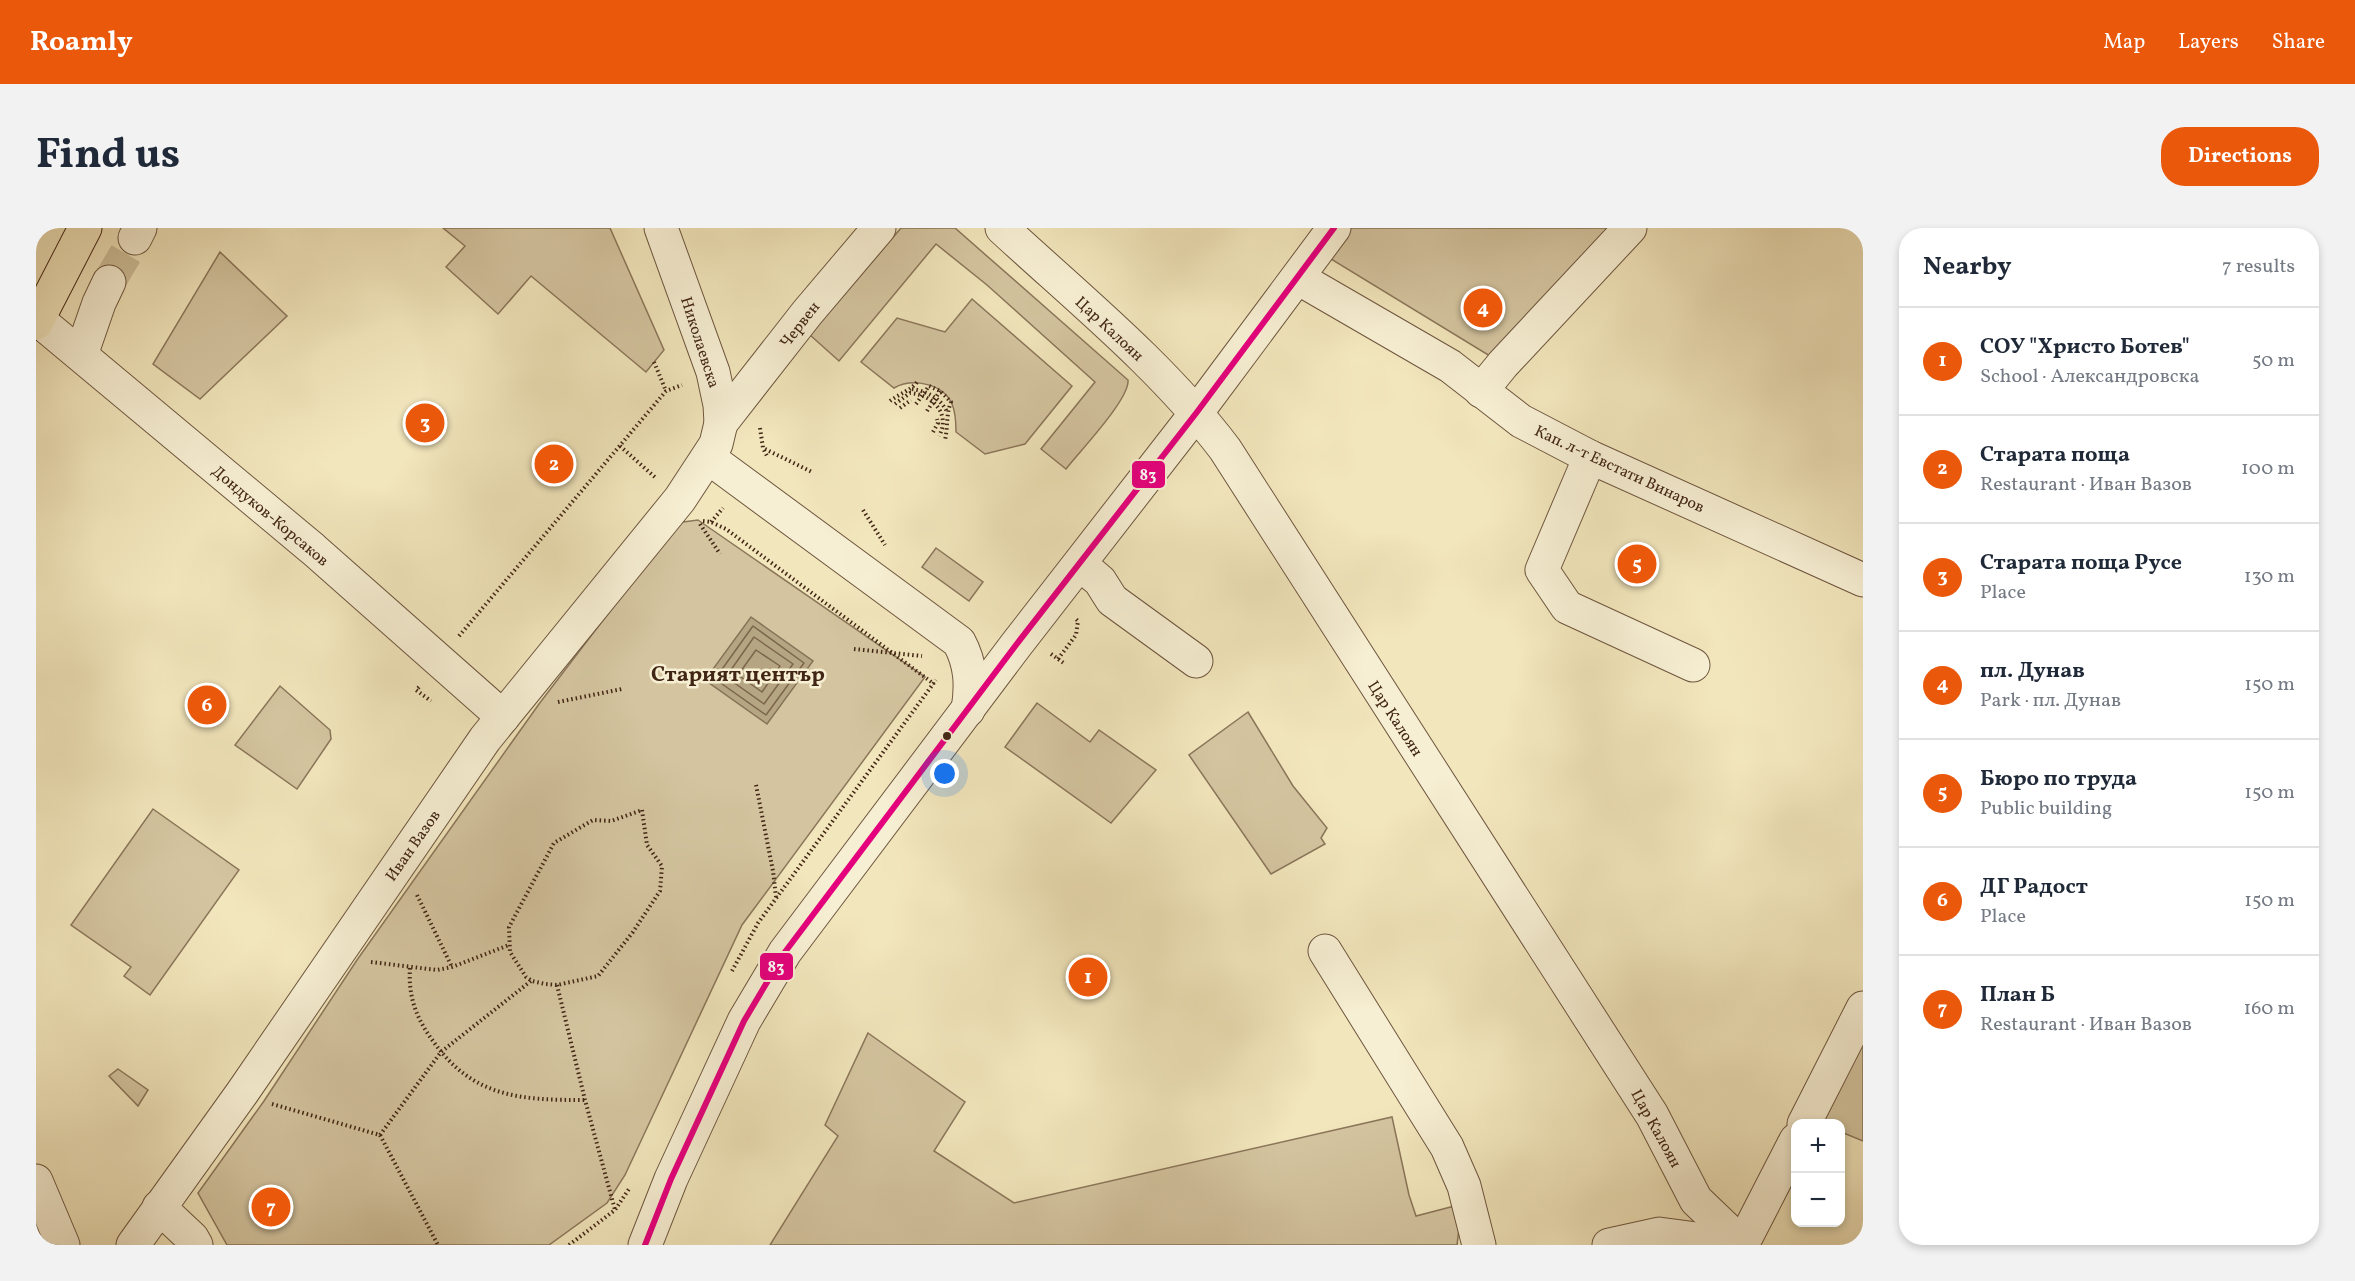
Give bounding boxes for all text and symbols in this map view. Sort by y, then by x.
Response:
text: Roamly [30,23,133,62]
text: Map [2103,28,2145,57]
text: Layers [2178,28,2239,57]
text: Share [2272,28,2325,57]
text: Find us [36,127,180,186]
button: Directions [2161,127,2319,186]
text: Nearby [1923,249,2012,285]
text: 7 results [2222,253,2295,281]
pin: 4 [1464,286,1502,331]
street label: Цар Калоян [1070,292,1148,367]
street label: Николаевска [674,294,724,391]
street label: Червен [775,297,826,353]
text: СОУ "Христо Ботев" [1980,332,2190,363]
text: 1 [1938,347,1947,375]
text: 50 m [2252,347,2295,375]
text: School · Александровска [1980,363,2199,391]
pin: 3 [406,400,444,446]
street label: Кап. л-т Евстати Винаров [1531,421,1708,519]
text: Старата поща [1980,440,2130,471]
pin: 2 [534,442,574,486]
text: 2 [1937,455,1948,483]
text: 100 m [2241,455,2295,483]
line badge: 83 [1131,460,1166,489]
street label: Дондуков-Корсаков [207,461,333,572]
text: 83 [1140,465,1156,487]
text: Restaurant · Иван Вазов [1980,471,2192,499]
pin: 5 [1618,542,1656,586]
text: Старата поща Русе [1980,548,2182,579]
text: 3 [1937,563,1948,591]
text: 130 m [2244,563,2295,591]
text: Place [1980,579,2026,607]
text: пл. Дунав [1980,656,2085,687]
district label: Старият център [651,660,825,691]
text: 4 [1936,671,1949,699]
text: 150 m [2244,671,2295,699]
street label: Цар Калоян [1362,677,1427,762]
pin: 6 [188,682,226,728]
text: Park · пл. Дунав [1980,687,2121,715]
unlabelled marker [941,730,953,742]
your location [930,759,959,788]
text: Бюро по труда [1980,764,2137,795]
text: 5 [1938,779,1947,807]
text: 150 m [2244,779,2295,807]
text: Public building [1980,795,2112,823]
street label: Иван Вазов [381,806,446,886]
text: ДГ Радост [1980,872,2088,903]
text: 6 [1937,887,1948,915]
text: 150 m [2244,887,2295,915]
text: Place [1980,903,2026,931]
line badge: 83 [759,952,794,981]
pin: 1 [1068,954,1108,999]
text: 83 [768,957,784,979]
text: План Б [1980,980,2055,1011]
text: 7 [1938,995,1947,1023]
text: 160 m [2243,995,2295,1023]
text: Restaurant · Иван Вазов [1980,1011,2192,1039]
street label: Цар Калоян [1625,1086,1686,1172]
map controls [1791,1119,1845,1227]
button: + [1791,1119,1845,1173]
button: − [1791,1173,1845,1227]
pin: 7 [252,1184,290,1230]

